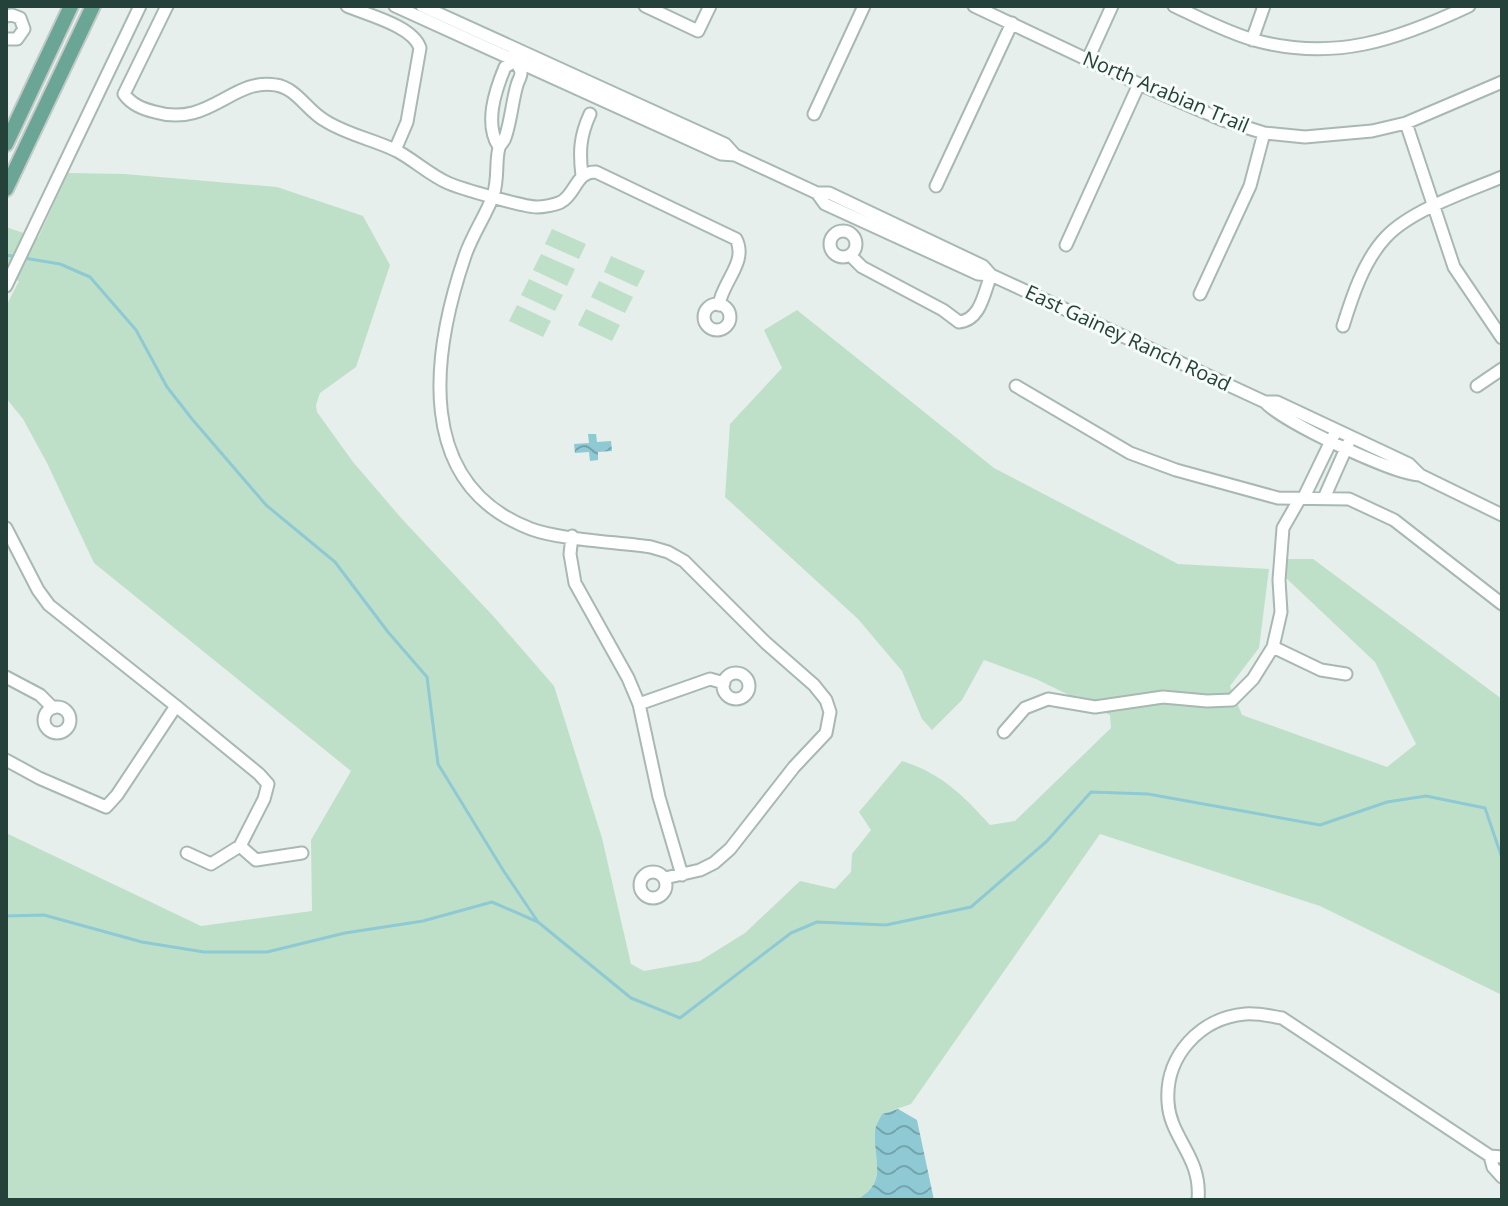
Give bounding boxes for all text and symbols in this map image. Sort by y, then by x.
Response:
street label: North Arabian Trail [1079,44,1253,139]
street label: East Gainey Ranch Road [1021,278,1235,397]

